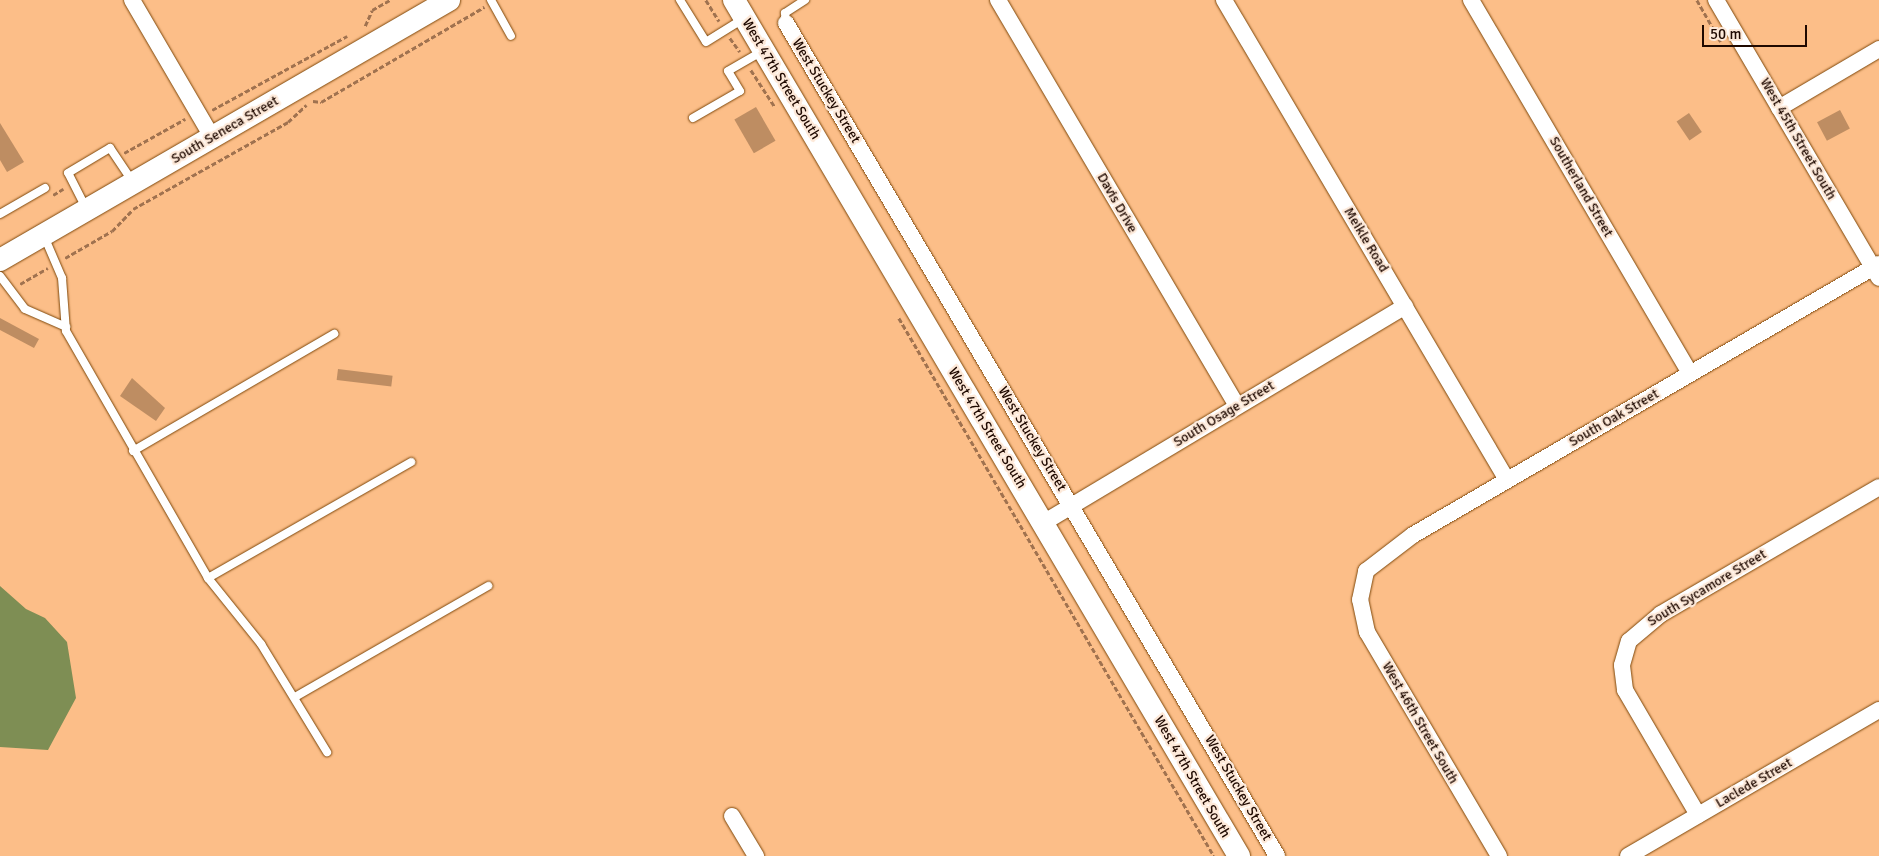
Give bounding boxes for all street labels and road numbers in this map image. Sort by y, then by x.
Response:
street label: West 47th Street South [738,16,824,142]
street label: West Stuckey Street [788,36,864,146]
street label: West 45th Street South [1756,75,1840,203]
street label: South Seneca Street [168,92,282,168]
street label: Southerland Street [1545,134,1617,240]
street label: Davis Drive [1093,170,1141,236]
street label: Meikle Road [1340,204,1392,276]
street label: West 47th Street South [944,365,1030,491]
street label: South Osage Street [1171,377,1277,451]
street label: West Stuckey Street [994,384,1070,494]
street label: South Oak Street [1566,385,1662,451]
street label: South Sycamore Street [1644,546,1770,630]
street label: West 46th Street South [1378,659,1462,787]
street label: West 47th Street South [1150,713,1234,841]
street label: West Stuckey Street [1201,732,1275,844]
street label: Laclede Street [1713,754,1795,812]

